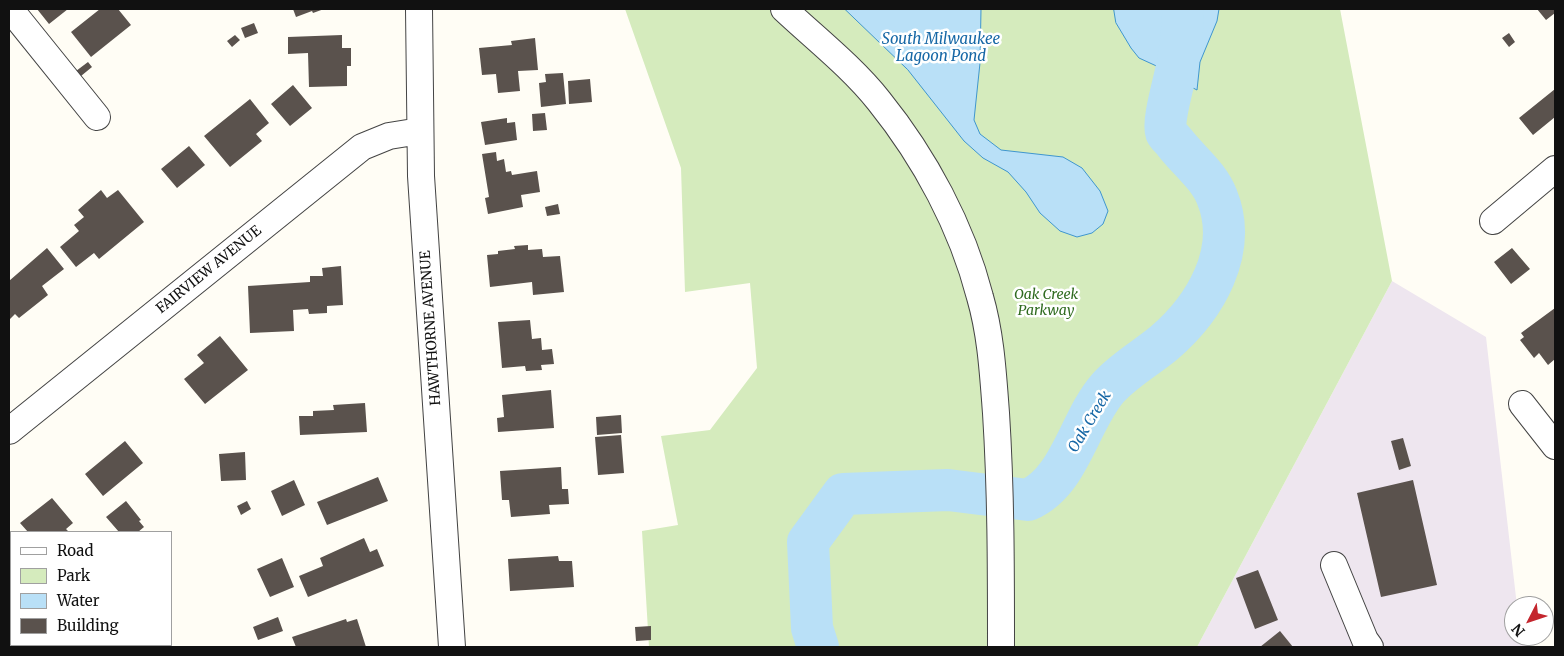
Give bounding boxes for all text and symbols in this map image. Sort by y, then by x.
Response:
water label: South Milwaukee Lagoon Pond [882,31,1000,66]
street label: FAIRVIEW AVENUE [153,223,265,317]
street label: HAWTHORNE AVENUE [417,250,445,406]
park label: Oak Creek Parkway [1014,287,1078,320]
water label: Oak Creek [1065,388,1115,456]
legend [10,531,172,646]
text: Road [57,541,93,560]
text: Park [57,566,90,585]
text: Water [57,591,99,610]
north arrow [1504,596,1554,646]
text: Building [57,616,119,635]
text: N [1508,620,1529,640]

